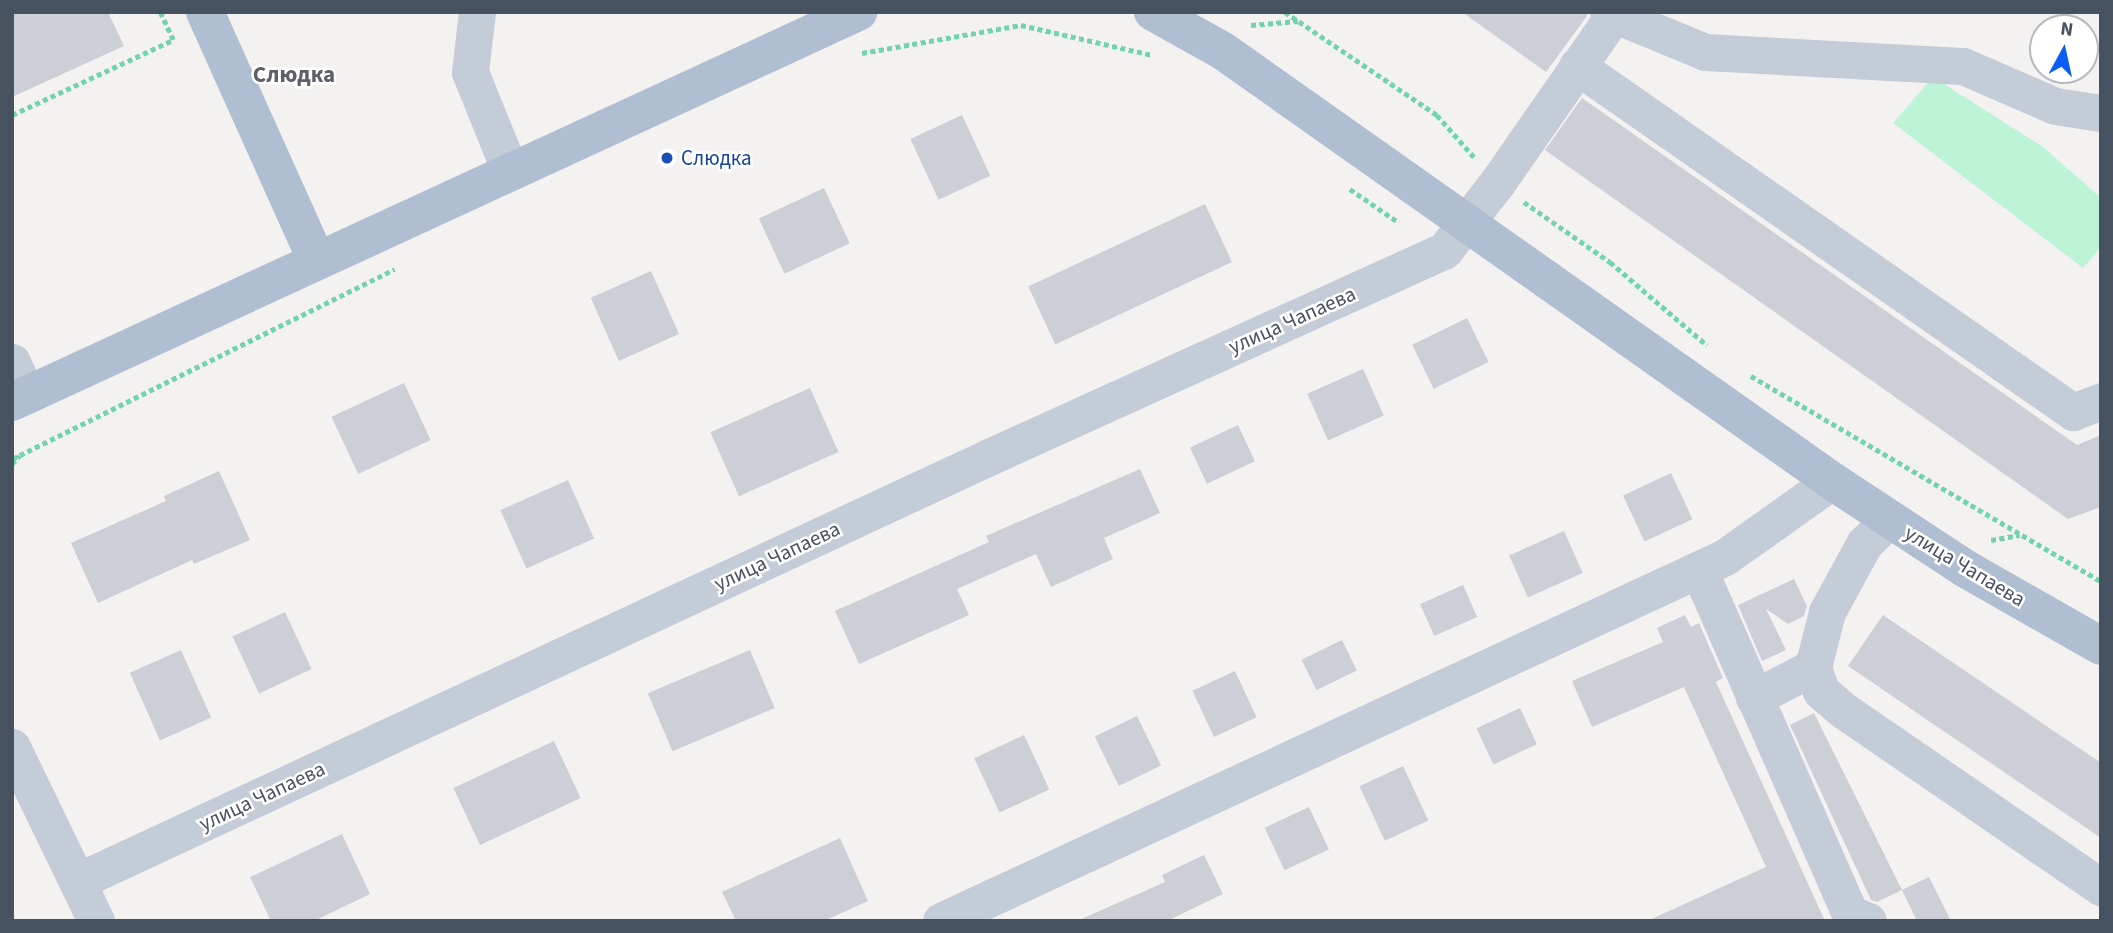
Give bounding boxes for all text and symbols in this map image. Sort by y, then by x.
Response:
north arrow [2029,14,2099,84]
text: N [2059,15,2075,44]
district label: Слюдка [253,61,335,89]
place label: Слюдка [681,145,752,171]
marker: Слюдка [659,150,675,166]
street label: улица Чапаева [1225,281,1359,359]
street label: улица Чапаева [710,516,844,596]
street label: улица Чапаева [1900,520,2030,612]
street label: улица Чапаева [195,756,329,836]

